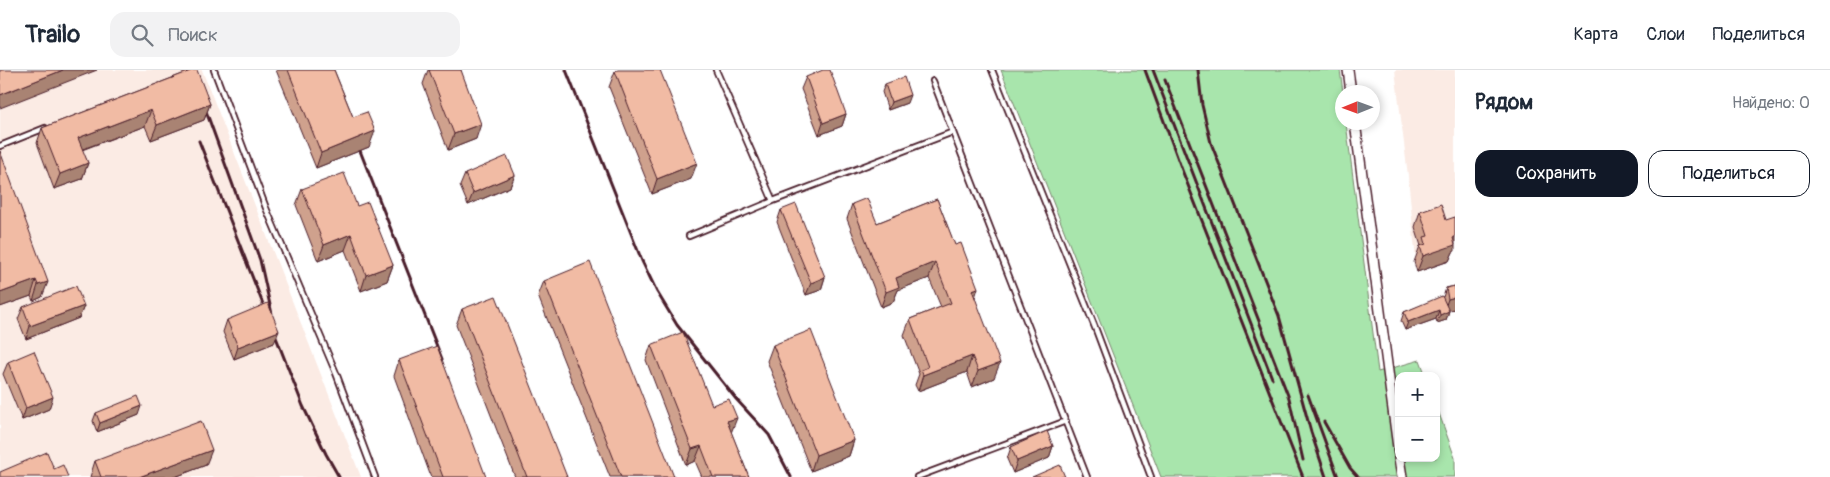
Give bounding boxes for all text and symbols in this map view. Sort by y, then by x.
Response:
search box [110,12,460,57]
text: Trailo [25,20,80,49]
icon: search [128,21,156,49]
text: Поиск [168,23,218,47]
text: Карта [1574,23,1618,46]
text: Слои [1646,23,1684,46]
text: Поделиться [1712,23,1805,46]
north arrow [1335,85,1380,130]
text: Рядом [1475,89,1533,116]
text: Найдено: 0 [1732,93,1810,113]
button: Сохранить [1475,150,1638,197]
button: Поделиться [1648,150,1810,197]
map controls [1395,372,1440,462]
button: + [1395,372,1440,417]
button: − [1395,417,1440,462]

